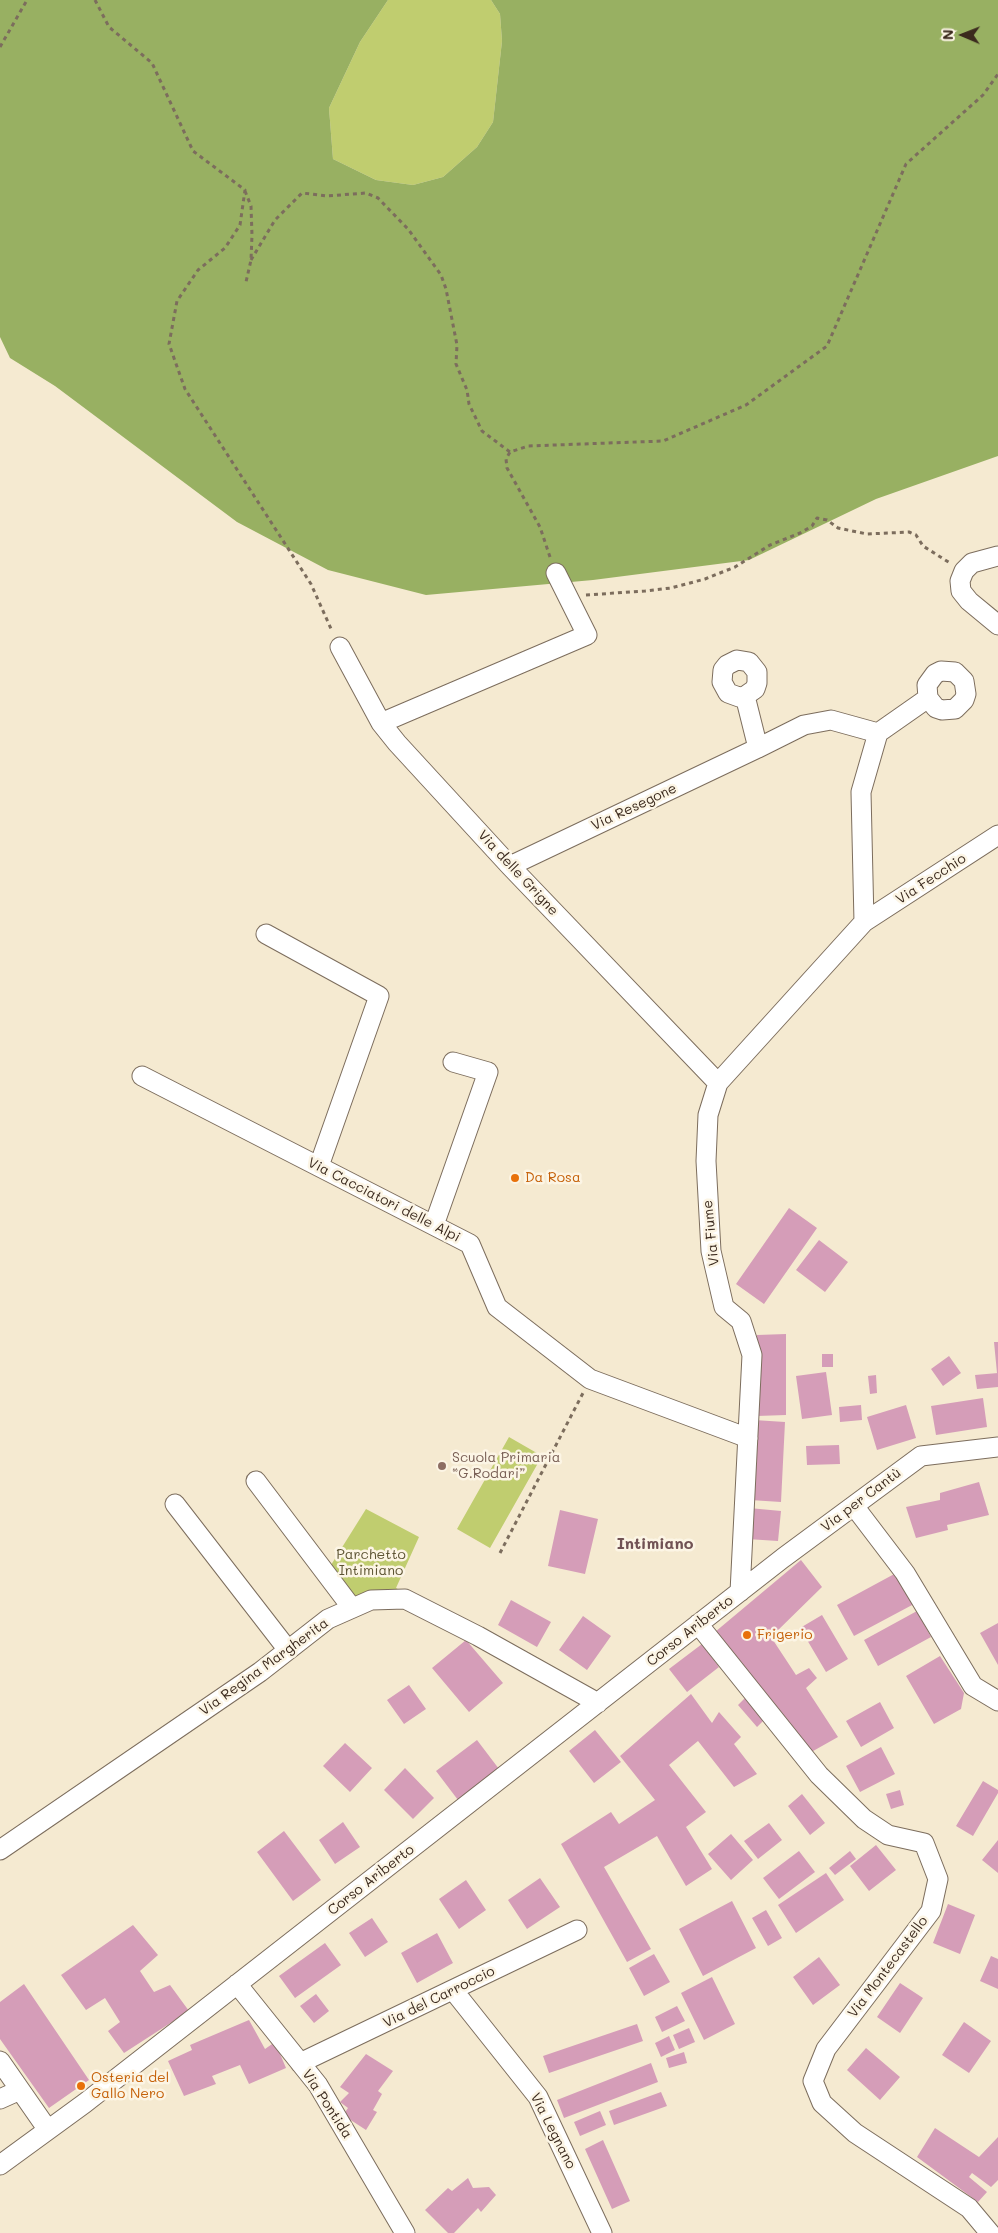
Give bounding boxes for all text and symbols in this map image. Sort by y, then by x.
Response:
north arrow [938,10,988,60]
text: N [938,29,957,40]
street label: Via Resegone [589,780,679,834]
street label: Via delle Grigne [474,827,562,919]
street label: Via Fecchio [893,850,969,908]
street label: Via Cacciatori delle Alpi [305,1154,463,1246]
place label: Da Rosa [525,1170,581,1186]
marker: Da Rosa [509,1172,521,1184]
street label: Via Fiume [699,1199,723,1267]
place label: Scuola Primaria “G.Rodari” [452,1450,561,1482]
marker: Scuola Primaria “G.Rodari” [436,1460,448,1472]
street label: Via per Cantù [818,1465,904,1535]
district label: Intimiano [617,1534,693,1554]
park label: Parchetto Intimiano [336,1547,406,1580]
street label: Corso Ariberto [643,1592,737,1670]
street label: Via Regina Margherita [196,1615,332,1719]
place label: Frigerio [757,1627,813,1643]
marker: Frigerio [741,1629,753,1641]
street label: Corso Ariberto [324,1841,418,1919]
street label: Via Montecastello [844,1913,932,2021]
street label: Via del Carroccio [380,1963,498,2031]
street label: Via Pontida [298,2066,356,2142]
place label: Osteria del Gallo Nero [91,2070,169,2102]
marker: Osteria del Gallo Nero [75,2080,87,2092]
street label: Via Legnano [527,2090,579,2172]

